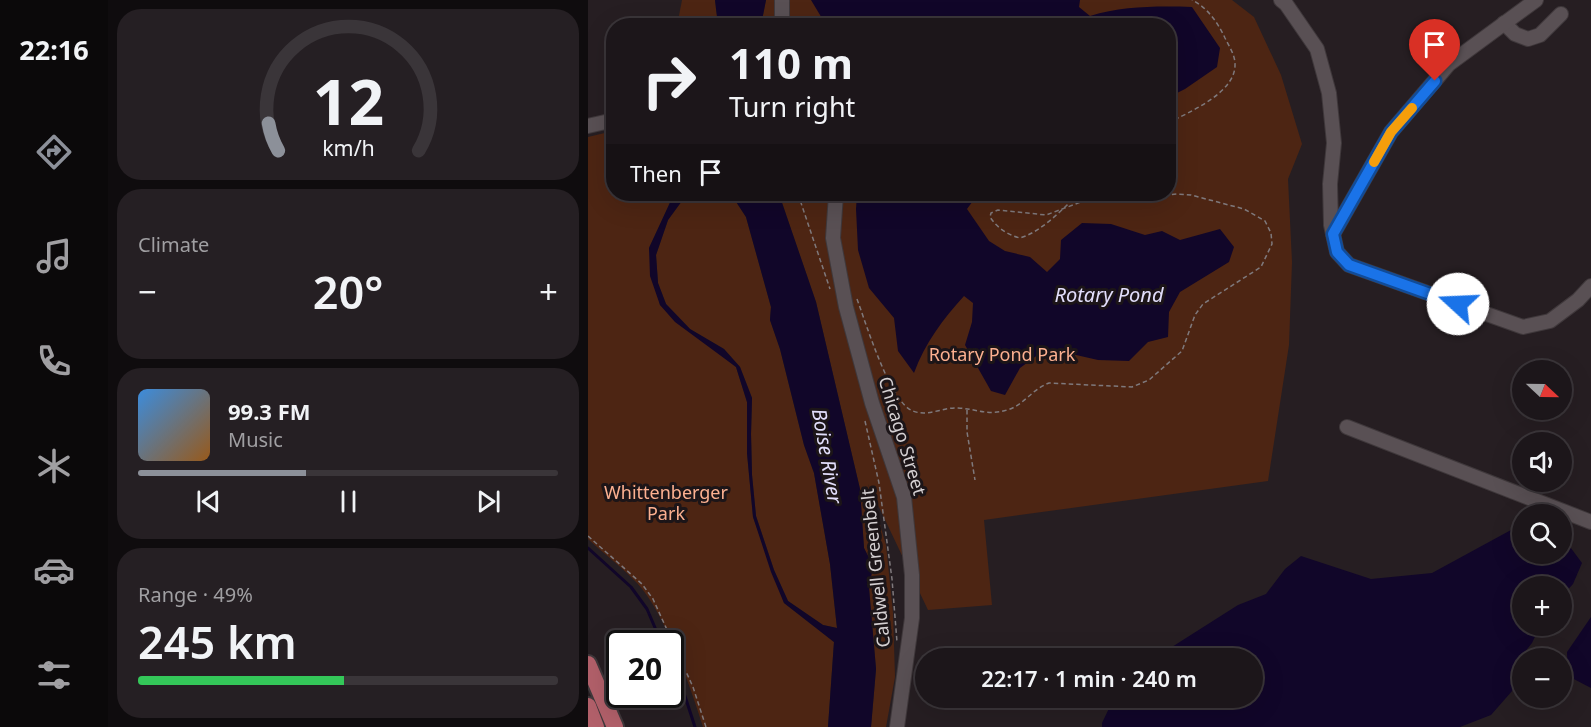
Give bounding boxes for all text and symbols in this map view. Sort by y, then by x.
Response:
pin [1409,19,1460,81]
icon: arrive [1418,28,1451,61]
text: 22:16 [19,31,89,68]
text: 110 m [729,34,853,91]
icon: right [630,42,708,120]
text: 12 [312,58,384,143]
text: Turn right [729,88,855,125]
icon: directions [33,131,75,173]
text: km/h [322,134,374,163]
icon: arrive [694,156,727,189]
text: Then [630,158,682,188]
text: Climate [138,231,209,258]
icon: music [33,235,75,277]
text: 20° [313,261,383,322]
text: − [138,269,157,314]
text: + [539,269,558,314]
position arrow [1426,272,1490,336]
water label: Rotary Pond [1055,281,1164,308]
icon: phone [33,340,75,382]
park label: Rotary Pond Park [929,342,1076,366]
north arrow [1512,360,1572,420]
map controls [1512,360,1572,708]
street label: Chicago Street [874,373,933,498]
text: 99.3 FM [228,396,310,426]
water label: Boise River [806,406,849,507]
text: Music [228,426,283,453]
button: sound [1512,432,1572,492]
icon: climate [33,445,75,487]
park label: Whittenberger Park [604,480,729,525]
icon: previous [192,485,225,518]
icon: pause [332,485,365,518]
icon: next [472,485,505,518]
street label: Caldwell Greenbelt [855,487,895,649]
button: search [1512,504,1572,564]
icon: car [33,549,75,591]
button: + [1512,576,1572,636]
text: Range · 49% [138,581,253,608]
text: 245 km [138,611,297,672]
speed limit sign: 20 [606,630,684,708]
button: − [1512,648,1572,708]
icon: filters [33,654,75,696]
text: 22:17 · 1 min · 240 m [981,663,1197,693]

